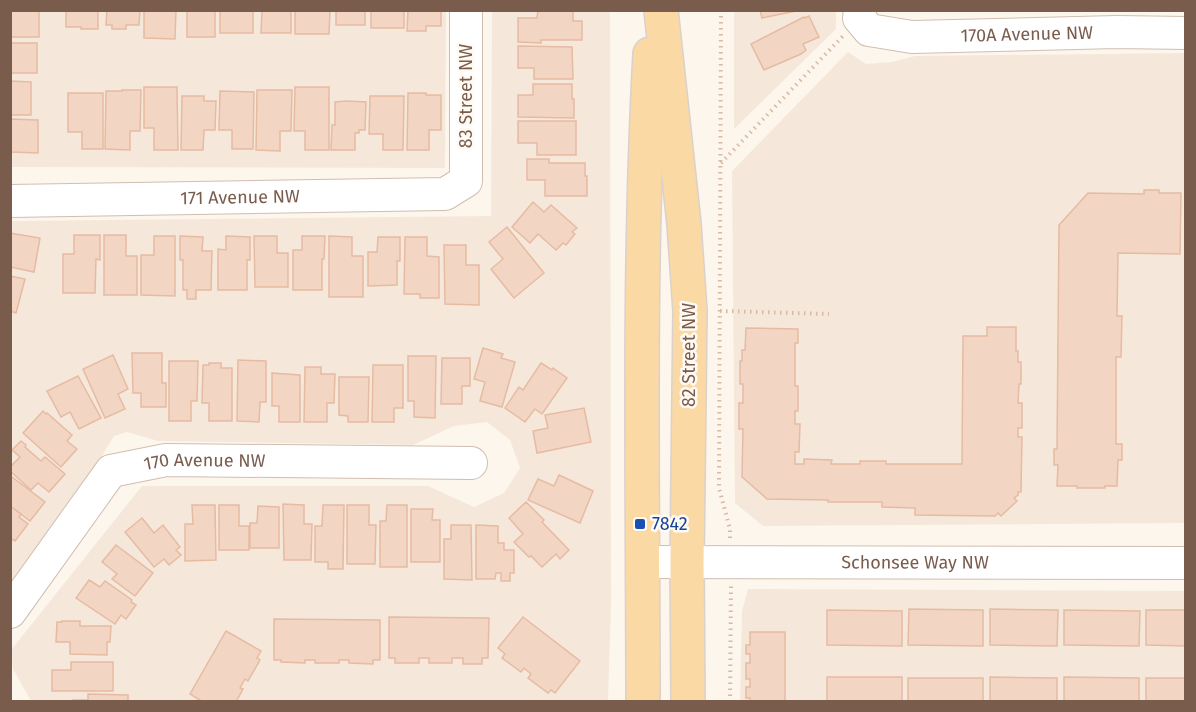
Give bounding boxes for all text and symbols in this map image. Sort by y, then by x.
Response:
street label: 170A Avenue NW [960,22,1093,47]
street label: 83 Street NW [455,44,477,148]
street label: 171 Avenue NW [180,185,300,209]
street label: 82 Street NW [678,303,700,407]
street label: 170 Avenue NW [142,449,266,475]
place label: 7842 [652,513,688,535]
marker: 7842 [633,517,647,531]
street label: Schonsee Way NW [841,551,989,574]

